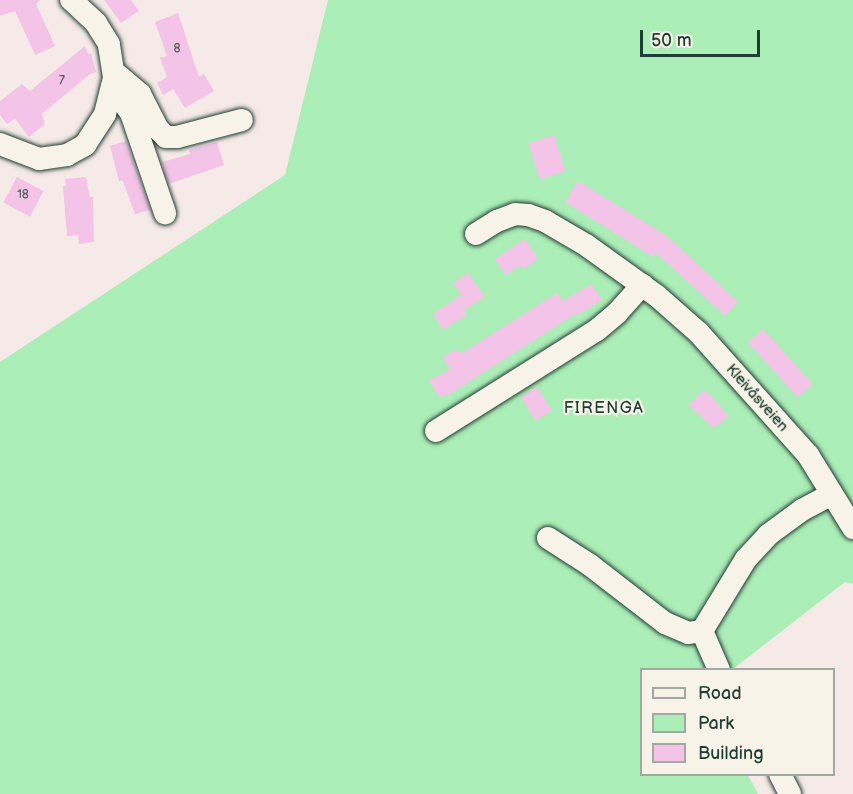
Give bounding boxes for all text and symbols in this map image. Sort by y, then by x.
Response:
scale bar [643,18,763,56]
text: 50 m [651,30,692,51]
house number: 8 [174,42,180,56]
house number: 7 [59,74,65,88]
house number: 18 [17,188,29,202]
street label: Kleivåsveien [722,361,792,435]
district label: FIRENGA [564,399,644,419]
legend [640,668,835,776]
text: Road [698,683,742,704]
text: Park [698,713,734,734]
text: Building [698,743,764,764]

